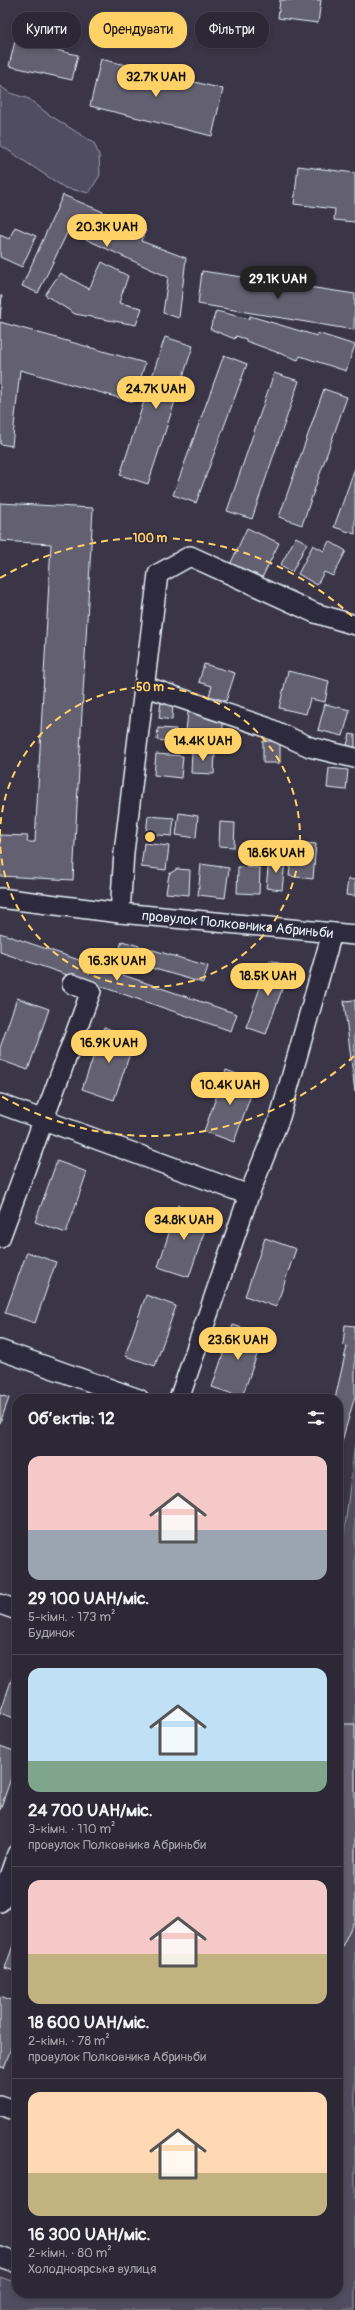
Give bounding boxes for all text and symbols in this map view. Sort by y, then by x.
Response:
chip: Купити [12,12,81,48]
chip: Орендувати [89,12,187,48]
chip: Фільтри [195,12,269,48]
pin: 32.7K UAH [110,64,202,98]
text: 32.7K UAH [126,69,186,85]
pin: 20.3K UAH [61,214,153,248]
text: 20.3K UAH [76,219,138,235]
pin: 29.1K UAH [232,266,324,300]
text: 29.1K UAH [249,271,307,287]
pin: 24.7K UAH [110,376,202,410]
text: 24.7K UAH [126,381,186,397]
text: 100 m [133,531,168,546]
text: 50 m [136,680,164,695]
pin: 14.4K UAH [157,728,249,762]
text: 14.4K UAH [174,733,232,749]
centre of rings [143,830,157,844]
pin: 18.6K UAH [230,840,322,874]
text: 18.6K UAH [247,845,305,861]
street label: провулок Полковника Абриньби [141,907,334,942]
pin: 16.3K UAH [71,948,163,982]
text: 16.3K UAH [88,953,146,969]
pin: 18.5K UAH [222,963,314,997]
text: 18.5K UAH [239,968,297,984]
pin: 16.9K UAH [63,1030,155,1064]
text: 16.9K UAH [80,1035,138,1051]
pin: 10.4K UAH [184,1072,276,1106]
text: 10.4K UAH [200,1077,260,1093]
pin: 34.8K UAH [138,1207,230,1241]
text: 34.8K UAH [154,1212,214,1228]
pin: 23.6K UAH [192,1327,284,1361]
text: 23.6K UAH [208,1332,268,1348]
icon: filters [305,1407,327,1429]
text: Об’єктів: 12 [28,1408,115,1429]
icon: home [142,1482,214,1554]
text: 29 100 UAH/міс. [28,1588,149,1609]
text: 5-кімн. · 173 m² [28,1609,115,1625]
text: Будинок [28,1625,75,1641]
icon: home [142,1694,214,1766]
text: 24 700 UAH/міс. [28,1800,153,1821]
text: 3-кімн. · 110 m² [28,1821,115,1837]
text: провулок Полковника Абриньби [28,1837,206,1853]
icon: home [142,1906,214,1978]
text: 18 600 UAH/міс. [28,2012,149,2033]
text: 2-кімн. · 78 m² [28,2033,110,2049]
text: провулок Полковника Абриньби [28,2049,206,2065]
icon: home [142,2118,214,2190]
text: 16 300 UAH/міс. [28,2224,150,2245]
text: 2-кімн. · 80 m² [28,2245,112,2261]
text: Холодноярська вулиця [28,2261,156,2277]

